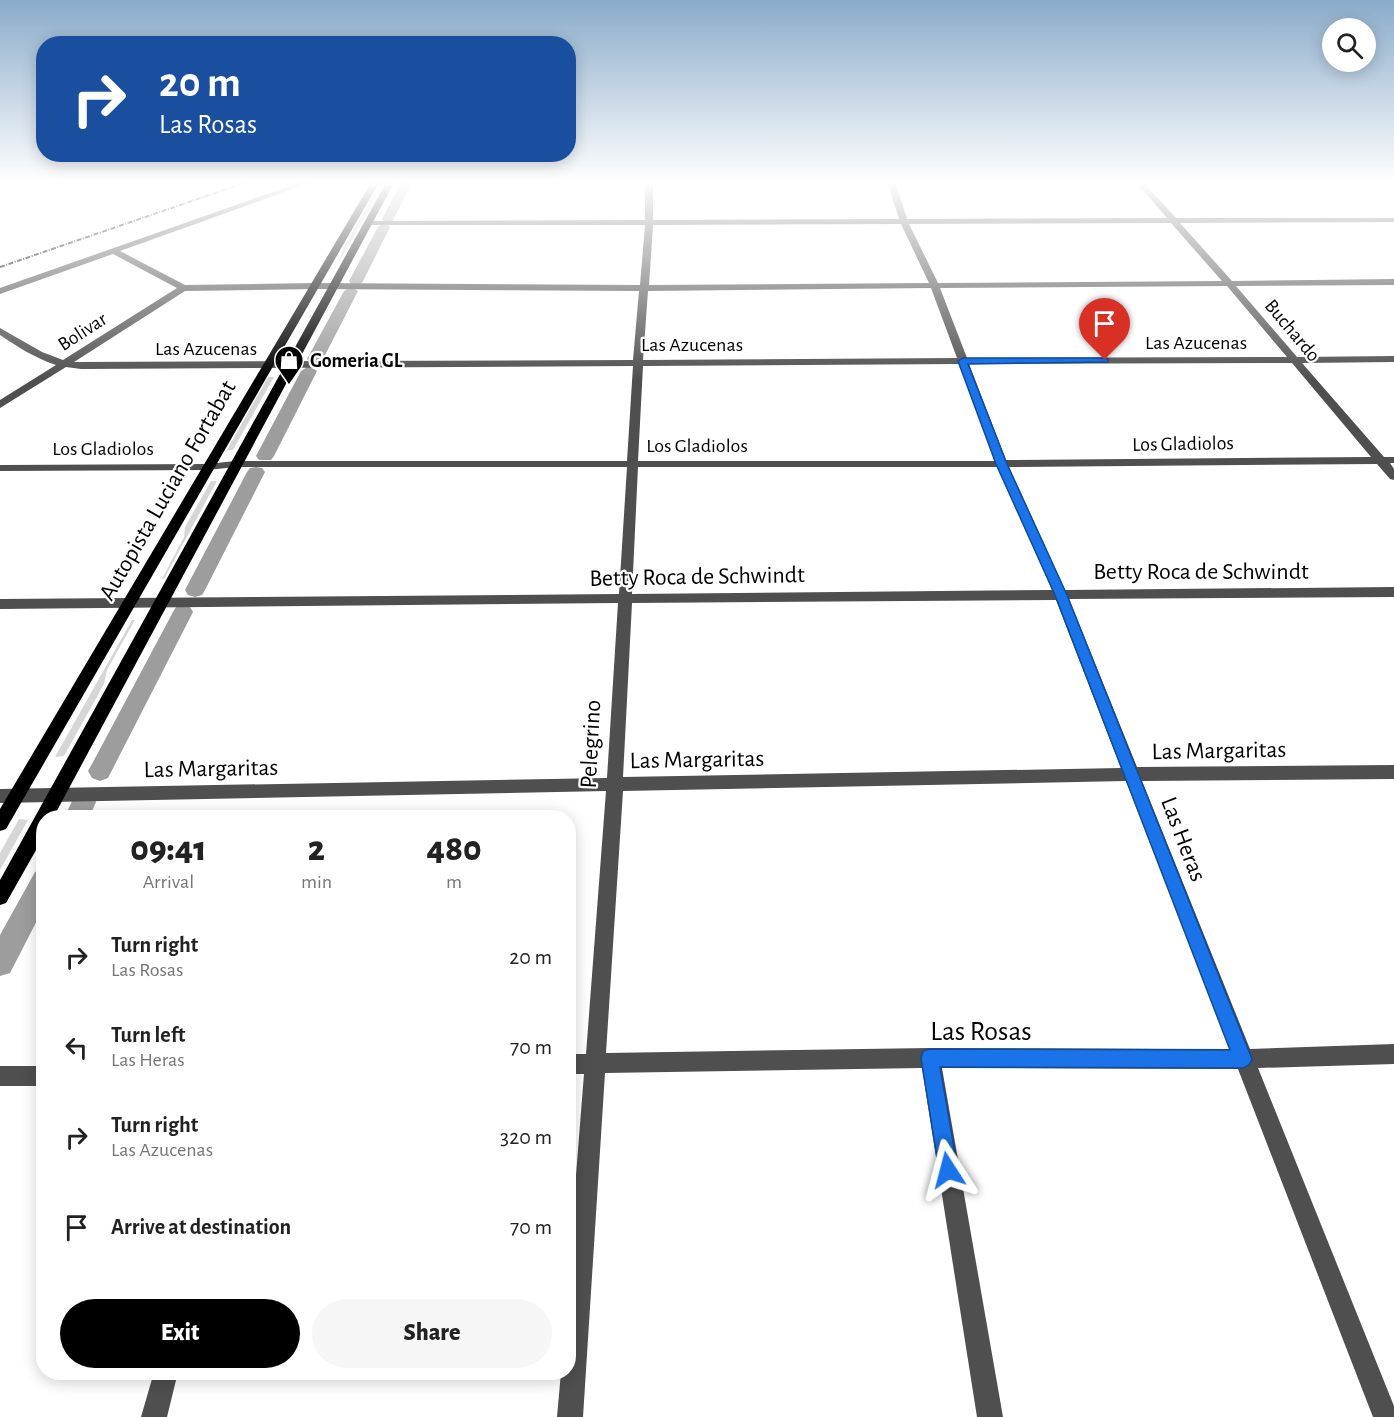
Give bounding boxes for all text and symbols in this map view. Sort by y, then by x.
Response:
map controls [1322,18,1376,72]
button: search [1322,18,1376,72]
icon: right [60,60,138,138]
text: 20 m [159,62,241,104]
text: Las Rosas [159,111,257,138]
street label: Buchardo [1261,296,1324,366]
pin [1079,298,1130,360]
icon: arrive [1088,307,1121,340]
street label: Bolivar [55,309,111,355]
street label: Las Azucenas [1145,333,1247,353]
street label: Las Azucenas [641,335,743,355]
street label: Las Azucenas [155,339,257,359]
shop icon: Gomeria GL [273,344,305,386]
place label: Gomeria GL [310,351,403,371]
street label: Autopista Luciano Fortabat [95,376,241,604]
street label: Los Gladiolos [1132,433,1234,455]
street label: Los Gladiolos [646,436,748,456]
street label: Los Gladiolos [52,439,154,459]
street label: Betty Roca de Schwindt [1093,560,1309,584]
street label: Betty Roca de Schwindt [589,563,805,591]
street label: Pelegrino [577,699,605,789]
street label: Las Margaritas [1152,738,1287,764]
street label: Las Margaritas [630,747,765,773]
street label: Las Margaritas [144,756,279,782]
street label: Las Heras [1156,794,1210,885]
text: 09:41 [130,831,207,867]
text: 2 [308,831,325,867]
text: 480 [426,831,482,867]
text: Arrival [143,872,194,892]
text: min [301,872,332,892]
text: m [446,872,462,892]
text: Turn right [111,934,198,956]
icon: right [60,941,93,974]
text: 20 m [509,946,552,968]
text: Las Rosas [111,960,184,980]
street label: Las Rosas [930,1018,1032,1046]
text: Turn left [111,1024,185,1046]
icon: left [60,1031,93,1064]
text: 70 m [510,1036,552,1058]
text: Las Heras [111,1050,185,1070]
text: Turn right [111,1114,198,1136]
icon: right [60,1121,93,1154]
text: 320 m [500,1126,552,1148]
position arrow [916,1138,980,1202]
text: Las Azucenas [111,1140,213,1160]
icon: arrive [60,1211,93,1244]
text: Arrive at destination [111,1216,291,1238]
text: 70 m [510,1216,552,1238]
button: Exit [60,1299,300,1368]
button: Share [312,1299,552,1368]

